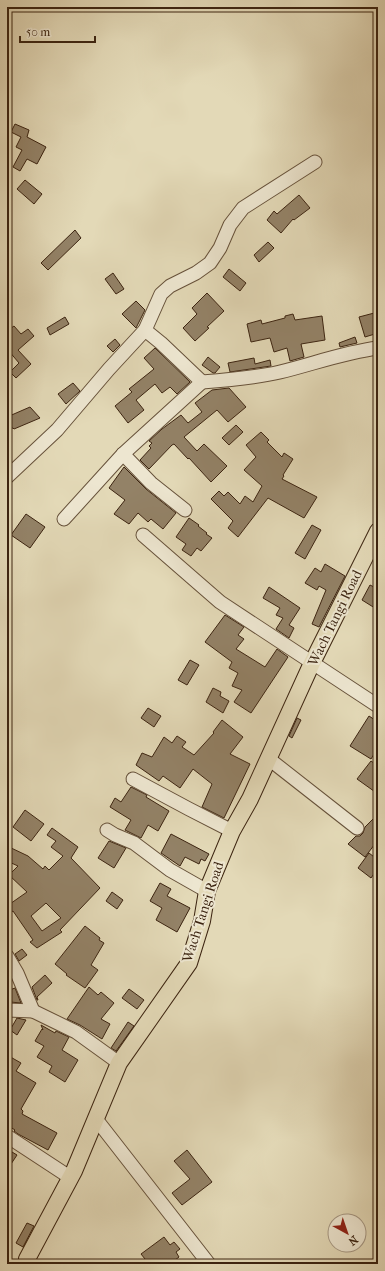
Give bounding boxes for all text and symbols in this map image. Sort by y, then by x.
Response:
scale bar [20,18,95,44]
text: 50 m [26,25,50,39]
street label: Wach Tangi Road [304,567,366,670]
street label: Wach Tangi Road [178,859,227,965]
north arrow [327,1213,367,1253]
text: N [345,1233,360,1248]

